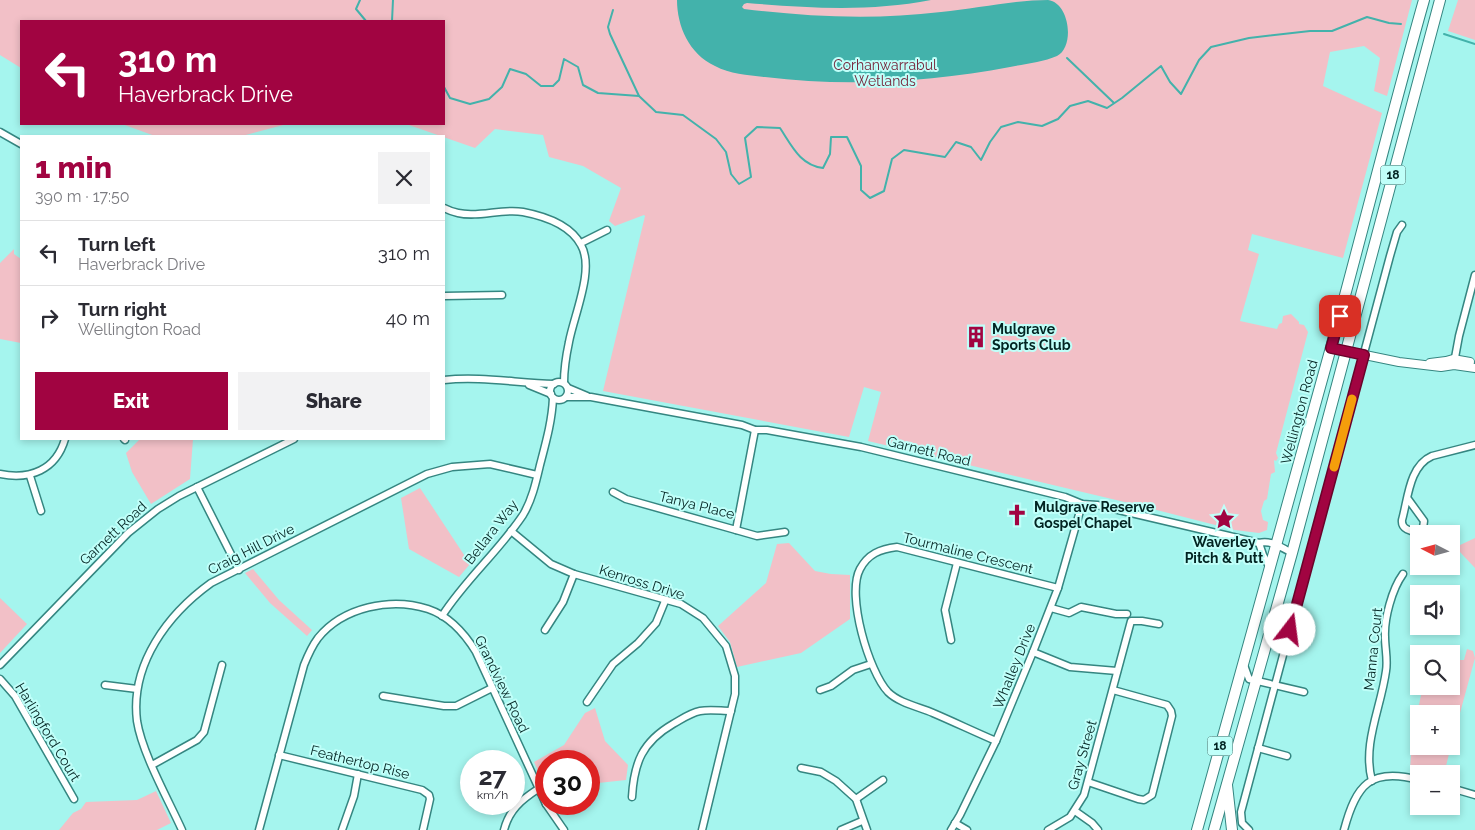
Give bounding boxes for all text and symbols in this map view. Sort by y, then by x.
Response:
text: 310 m [118,39,217,80]
icon: left [35,40,100,105]
park label: Corhanwarrabul Wetlands [833,57,937,89]
text: Haverbrack Drive [118,81,293,107]
text: 1 min [35,150,112,185]
button: close [378,152,430,204]
road number: 18 [1380,166,1406,184]
text: 390 m · 17:50 [35,187,130,206]
text: Turn left [78,233,155,255]
icon: left [35,239,63,267]
text: 310 m [378,242,430,264]
text: Haverbrack Drive [78,255,205,274]
pin [1319,295,1361,337]
text: Turn right [78,298,167,320]
icon: arrive [1326,302,1354,330]
icon: right [35,304,63,332]
text: 40 m [386,307,430,329]
text: Wellington Road [78,320,201,339]
place label: Mulgrave Sports Club [992,321,1071,353]
building icon: Mulgrave Sports Club [963,324,989,350]
street label: Wellington Road [1277,358,1321,466]
button: Exit [35,372,228,430]
button: Share [238,372,430,430]
street label: Garnett Road [886,433,972,469]
street label: Tanya Place [658,488,736,522]
street label: Bellara Way [461,496,521,567]
street label: Garnett Road [76,498,150,568]
place label: Mulgrave Reserve Gospel Chapel [1034,499,1155,531]
church icon: Mulgrave Reserve Gospel Chapel [1004,502,1030,528]
place icon: Waverley Pitch & Putt [1211,506,1237,532]
street label: Craig Hill Drive [205,520,297,578]
north arrow [1410,525,1460,575]
map controls [1410,525,1460,815]
street label: Tourmaline Crescent [901,529,1035,577]
place label: Waverley Pitch & Putt [1185,534,1264,566]
street label: Kenross Drive [597,561,687,603]
button: sound [1410,585,1460,635]
position arrow [1263,603,1315,655]
street label: Manna Court [1361,606,1385,691]
street label: Whalley Drive [990,621,1038,711]
street label: Grandview Road [472,633,532,735]
button: search [1410,645,1460,695]
street label: Harlingford Court [12,680,84,784]
button: + [1410,705,1460,755]
street label: Gray Street [1064,718,1100,792]
road number: 18 [1208,736,1232,756]
street label: Feathertop Rise [309,742,411,782]
speed limit sign: 30 [535,750,600,815]
text: 27 [478,761,507,791]
button: − [1410,765,1460,815]
text: km/h [477,788,508,802]

